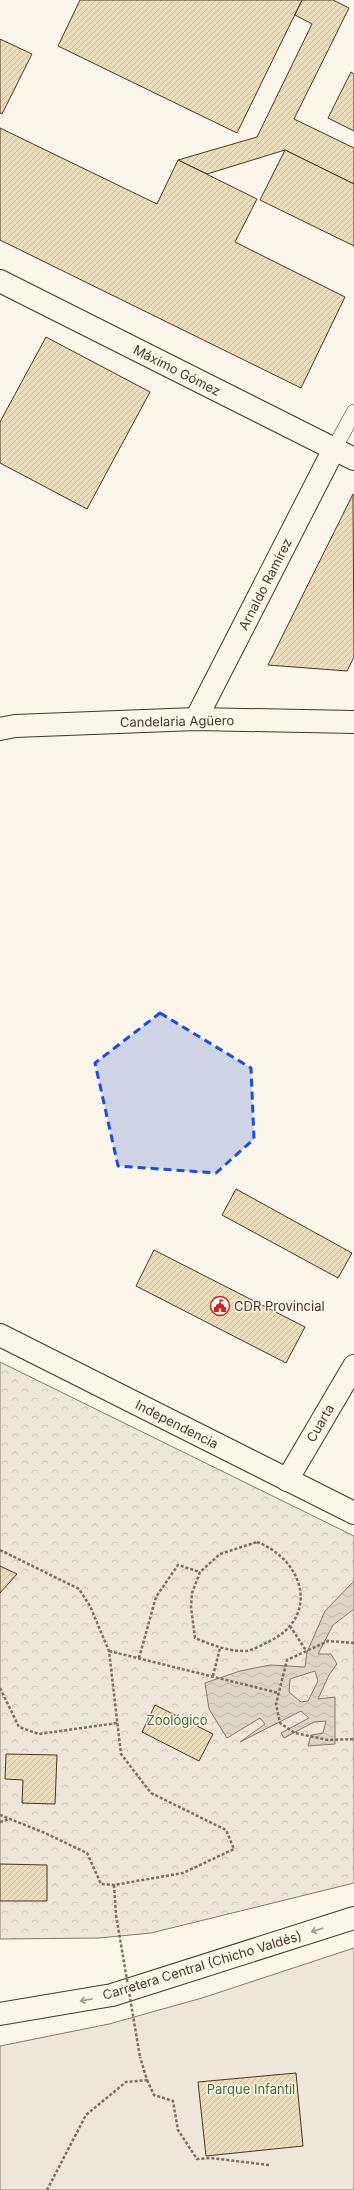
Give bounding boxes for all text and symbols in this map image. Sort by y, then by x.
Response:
street label: Máximo Gómez [131,341,223,399]
street label: Arnaldo Ramírez [235,535,295,633]
street label: Candelaria Agüero [120,712,235,730]
public building icon: CDR Provincial [209,1295,231,1317]
place label: CDR Provincial [234,1298,325,1314]
street label: Independencia [133,1396,221,1452]
street label: Cuarta [303,1401,337,1445]
park label: Zoológico [146,1712,208,1728]
one-way arrow [311,1926,323,1934]
street label: Carretera Central (Chicho Valdés) [101,1927,303,2003]
one-way arrow [79,1996,92,2004]
park label: Parque Infantil [207,2081,295,2097]

